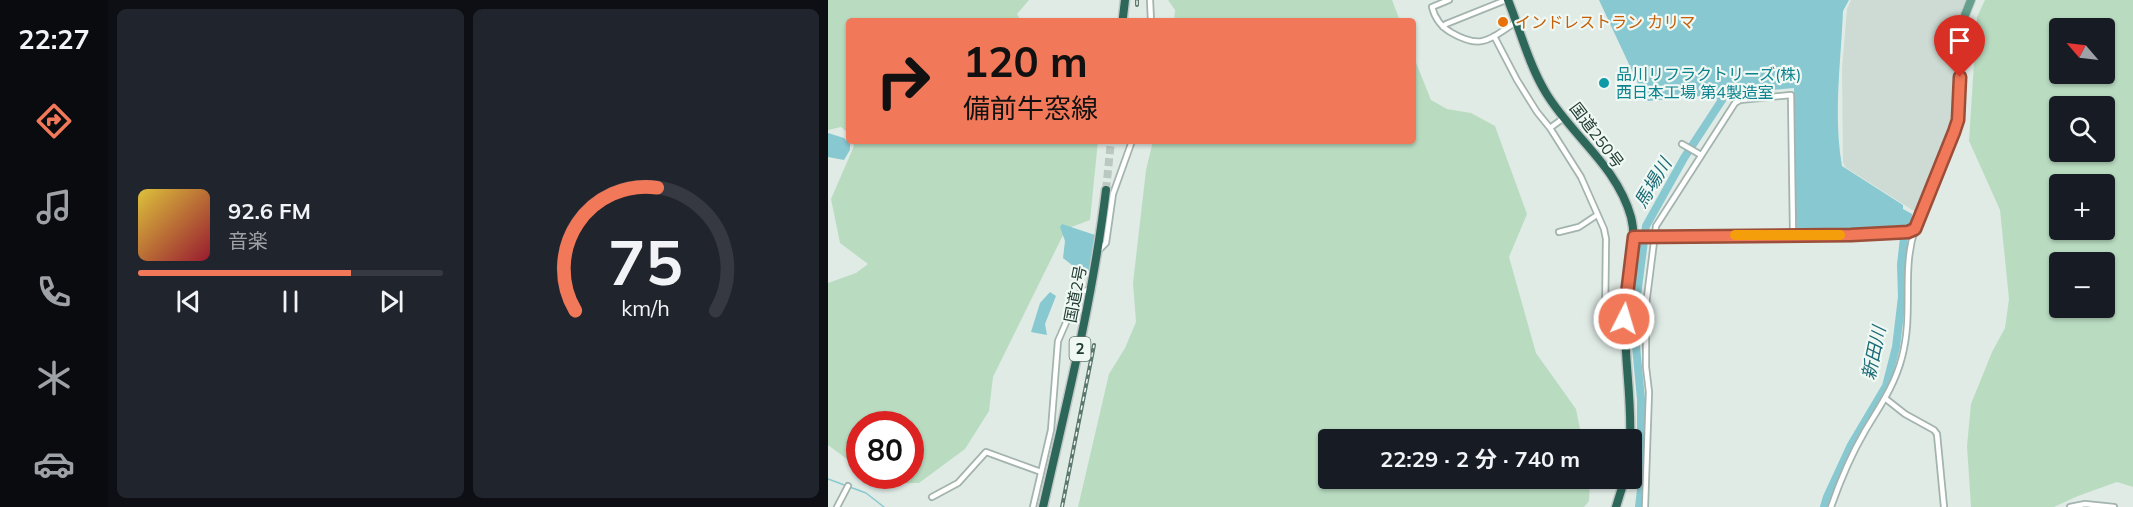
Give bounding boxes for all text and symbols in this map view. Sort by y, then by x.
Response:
place label: インドレストラン カリマ [1515,12,1695,32]
marker: インドレストラン カリマ [1496,15,1510,29]
pin [1934,15,1985,77]
north arrow [2049,18,2115,84]
map controls [2049,18,2115,318]
text: 22:27 [18,22,90,56]
icon: arrive [1943,24,1976,57]
text: 120 m [963,35,1088,88]
icon: right [864,42,942,120]
place label: 品川リフラクトリーズ(株) 西日本工場 第4製造室 [1616,64,1801,102]
marker: 品川リフラクトリーズ(株) 西日本工場 第4製造室 [1597,76,1611,90]
text: 備前牛窓線 [963,91,1098,125]
button: search [2049,96,2115,162]
street label: 国道250号 [1566,98,1628,172]
icon: directions [33,100,75,142]
water label: 馬場川 [1629,152,1677,212]
button: + [2049,174,2115,240]
icon: music [33,186,75,228]
text: 92.6 FM [228,197,311,225]
text: 75 [608,222,683,301]
text: 音楽 [228,228,268,253]
button: − [2049,252,2115,318]
street label: 国道2号 [1060,264,1090,324]
icon: phone [33,271,75,313]
icon: previous [172,285,205,318]
icon: pause [274,285,307,318]
icon: next [375,285,408,318]
position arrow [1592,287,1656,351]
text: km/h [621,294,670,321]
water label: 新田川 [1857,322,1891,382]
road number: 2 [1070,337,1090,361]
icon: climate [33,357,75,399]
speed limit sign: 80 [846,411,924,489]
icon: car [33,443,75,485]
text: 22:29 · 2 分 · 740 m [1380,445,1580,473]

